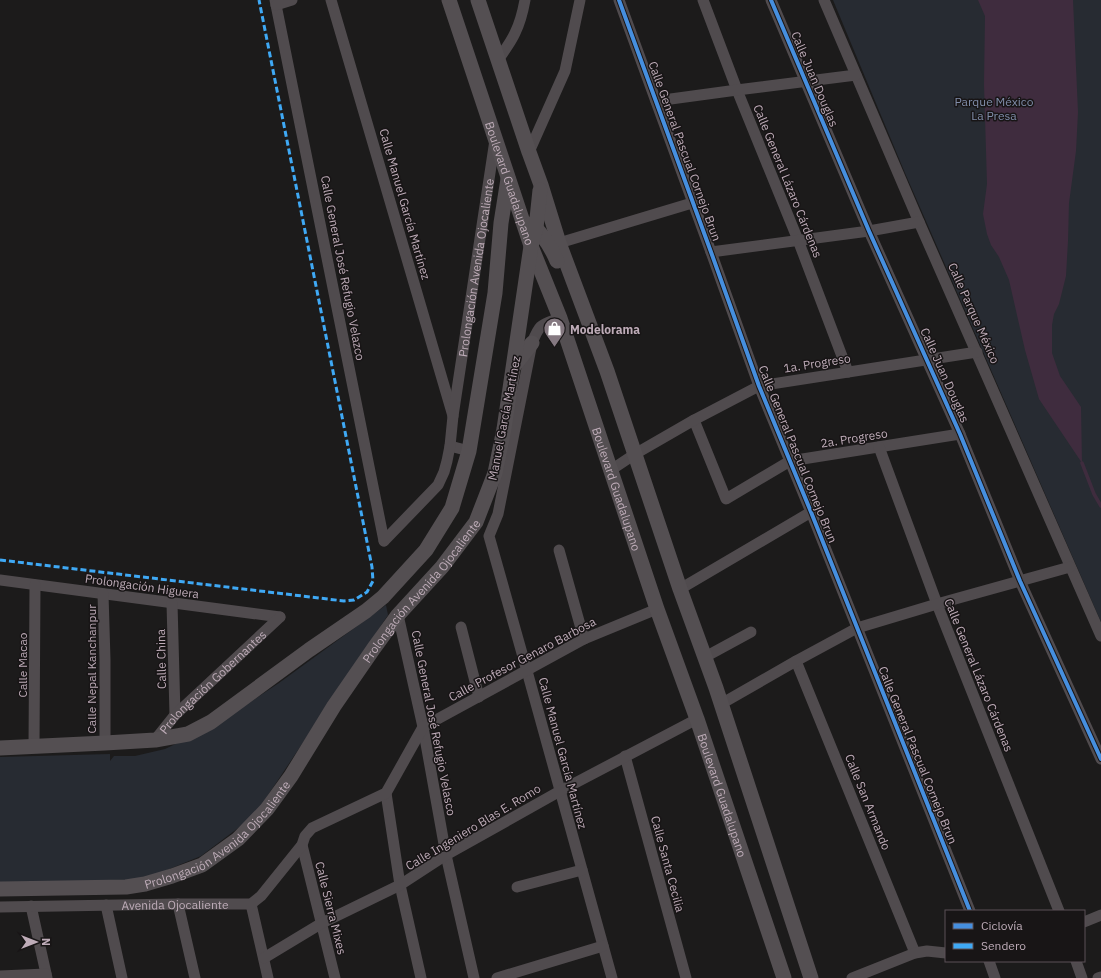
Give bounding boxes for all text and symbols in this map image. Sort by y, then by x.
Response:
street label: Calle Juan Douglas [788,29,842,129]
street label: Calle General Pascual Cornejo Brun [645,59,725,243]
park label: Parque México La Presa [954,94,1034,123]
street label: Calle General Lázaro Cárdenas [750,102,826,260]
street label: Boulevard Guadalupano [482,119,538,247]
street label: Calle Manuel García Martínez [376,127,434,282]
street label: Calle General José Refugio Velazco [318,174,368,362]
street label: Prolongación Avenida Ojocaliente [455,177,497,358]
street label: Calle Parque México [945,260,1003,366]
shop icon: Modelorama [541,316,567,349]
place label: Modelorama [570,322,640,337]
street label: Calle Juan Douglas [917,325,973,425]
street label: 1a. Progreso [782,350,852,376]
street label: Manuel García Martínez [485,354,524,482]
street label: Calle General Pascual Cornejo Brun [755,363,841,545]
street label: Boulevard Guadalupano [589,425,645,553]
street label: 2a. Progreso [819,425,889,451]
street label: Prolongación Avenida Ojocaliente [359,516,483,666]
street label: Prolongación Higuera [84,571,201,602]
street label: Calle General Lázaro Cárdenas [941,596,1017,754]
street label: Calle Nepal Kanchanpur [84,604,99,734]
street label: Calle Profesor Genaro Barbosa [446,613,599,704]
street label: Prolongación Gobernantes [156,627,269,736]
street label: Calle China [153,628,169,689]
street label: Calle General José Refugio Velasco [409,629,459,817]
street label: Calle Macao [15,632,30,698]
street label: Calle General Pascual Cornejo Brun [875,664,961,846]
street label: Calle Manuel García Martínez [536,676,591,831]
street label: Boulevard Guadalupano [695,731,750,859]
street label: Calle San Armando [842,752,894,852]
street label: Prolongación Avenida Ojocaliente [142,777,293,891]
street label: Calle Ingeniero Blas E. Romo [403,780,544,873]
street label: Calle Santa Cecilia [648,814,688,914]
street label: Calle Sierra Mixes [312,860,350,956]
street label: Avenida Ojocaliente [121,896,229,912]
legend [945,910,1085,962]
text: Ciclovía [981,918,1023,933]
north arrow [16,922,56,962]
text: N [39,938,53,946]
text: Sendero [981,938,1026,953]

